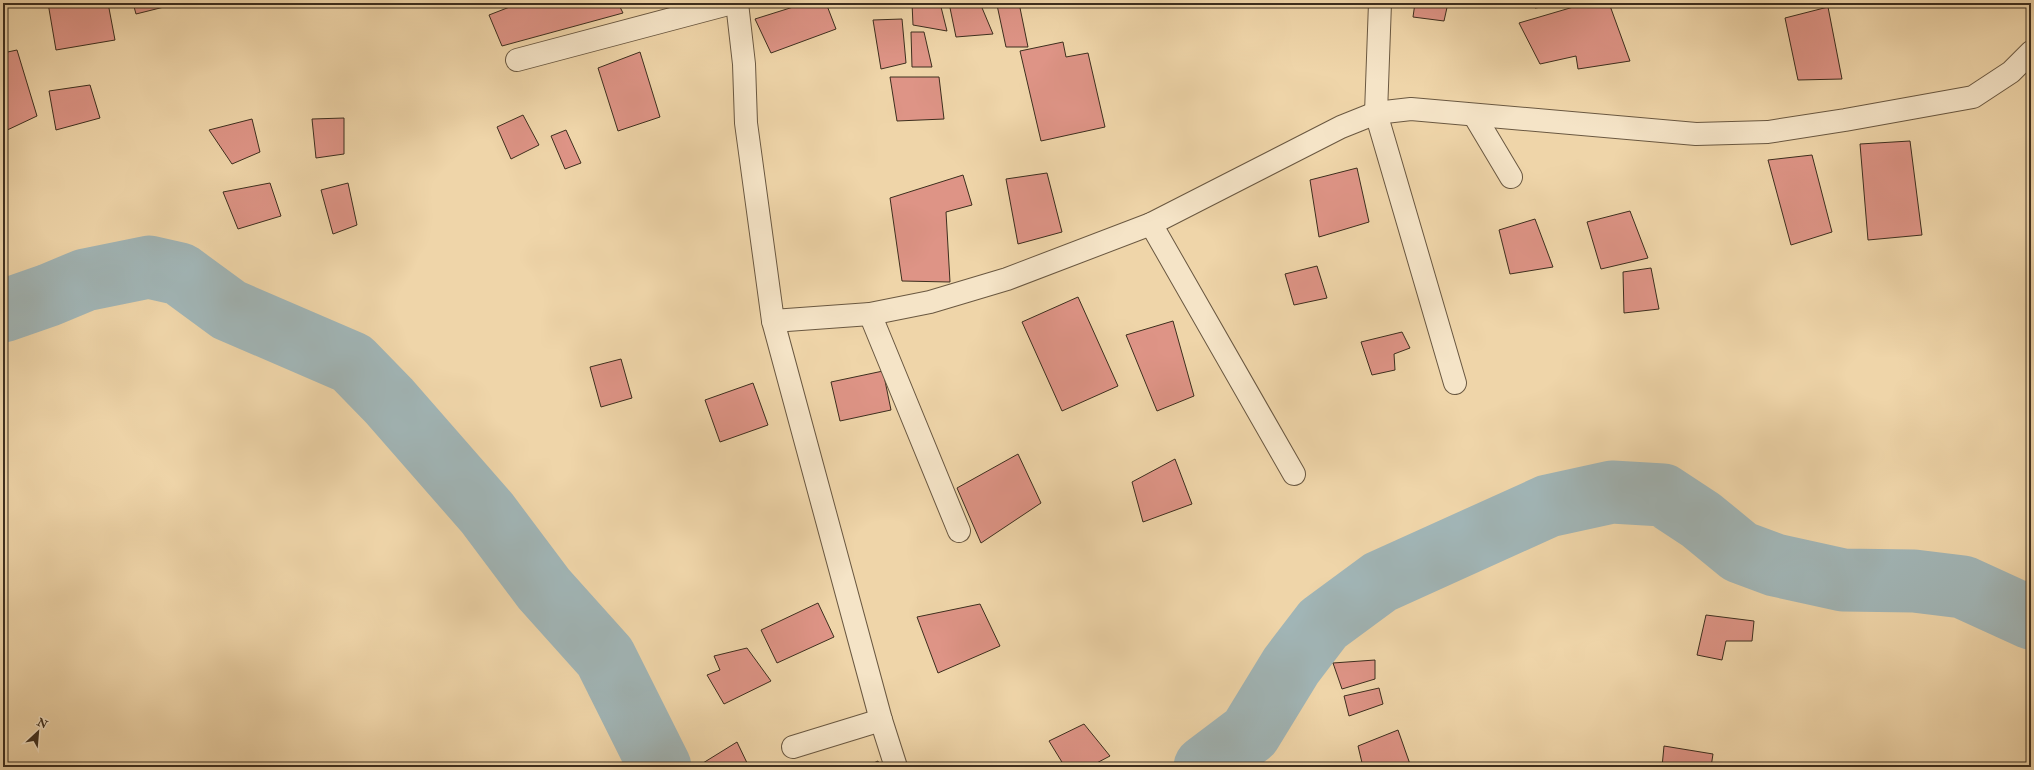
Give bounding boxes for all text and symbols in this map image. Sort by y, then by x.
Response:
north arrow [18,712,58,752]
text: N [34,715,50,732]

